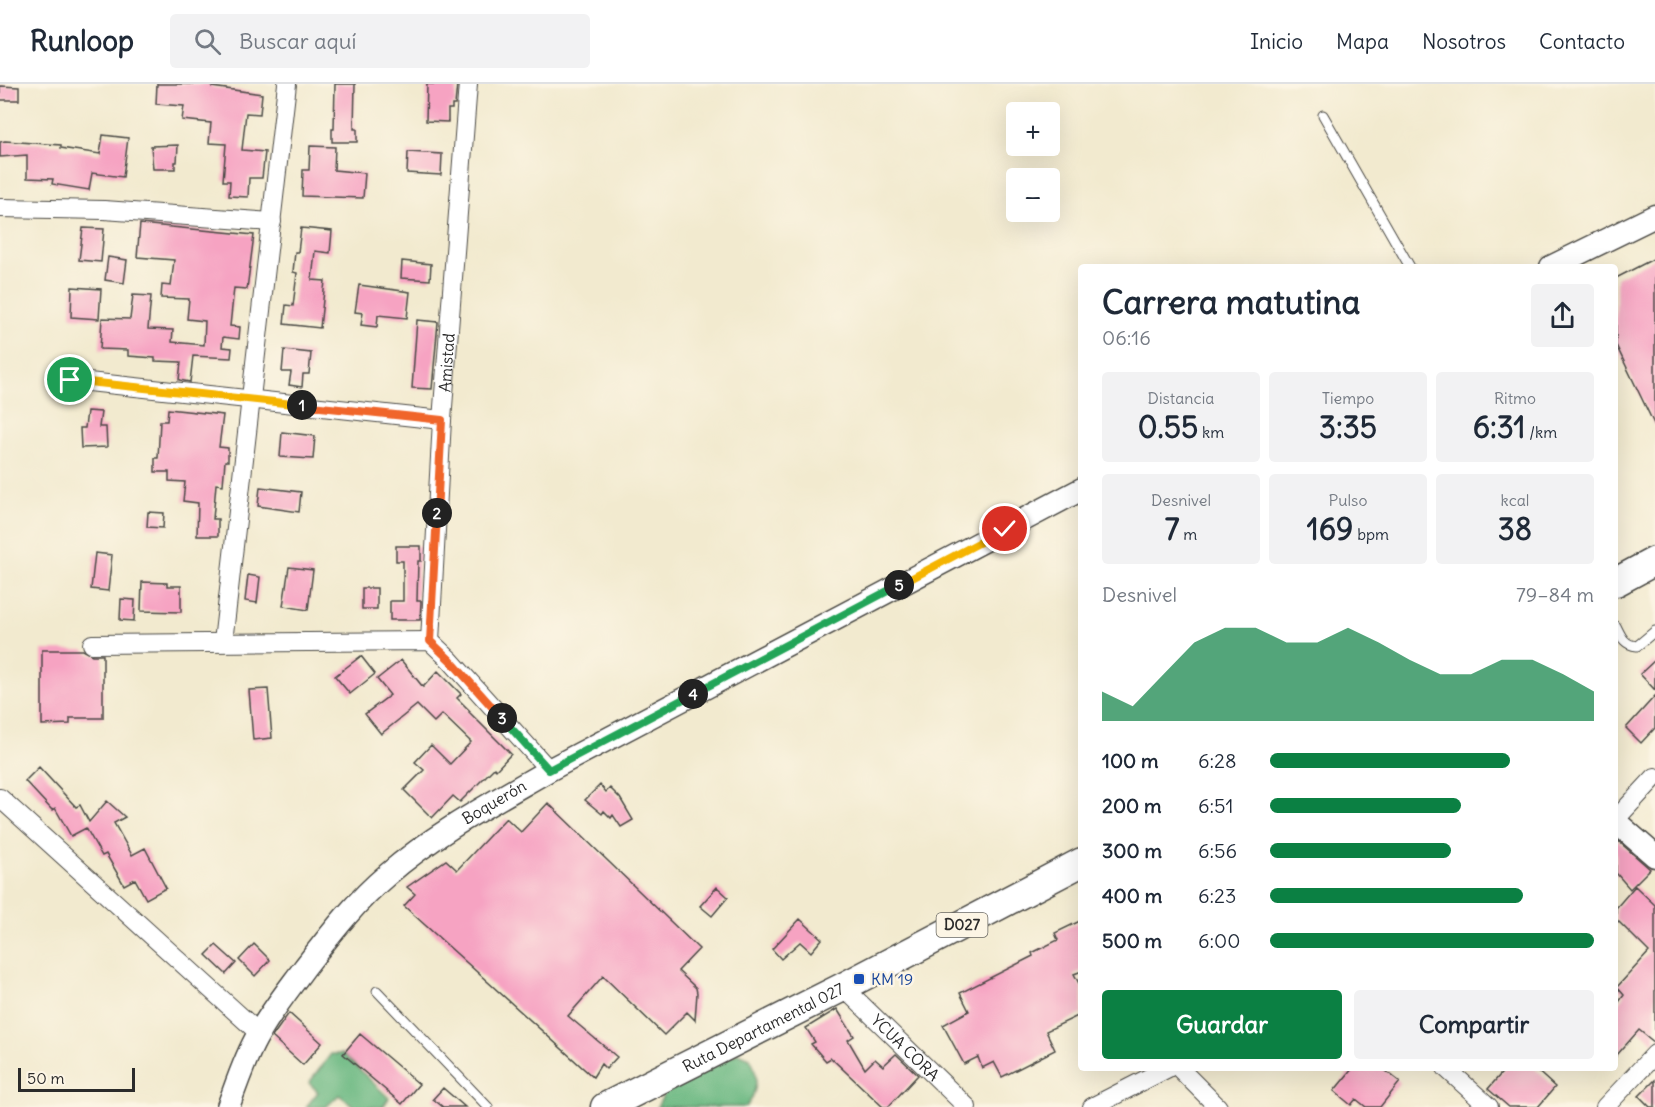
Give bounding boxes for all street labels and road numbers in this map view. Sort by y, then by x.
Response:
street label: Amistad [434,332,459,393]
street label: Boquerón [458,775,530,828]
road number: D027 [936,913,988,937]
street label: Ruta Departamental 027 [679,978,847,1076]
street label: YCUA CORA [867,1010,944,1085]

